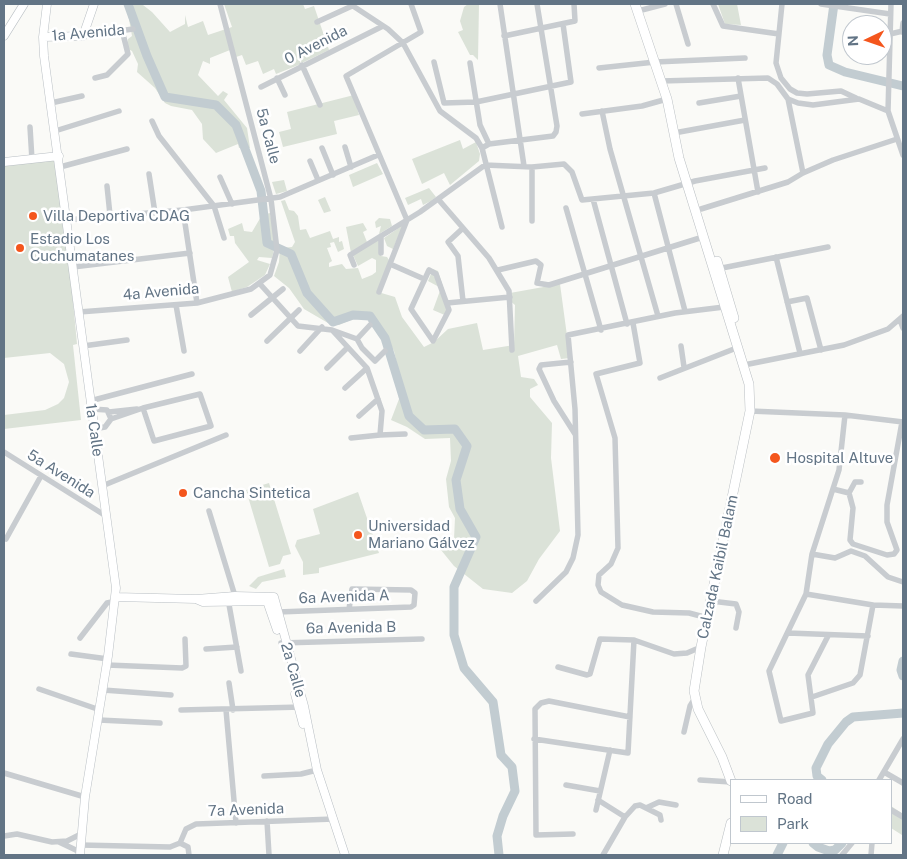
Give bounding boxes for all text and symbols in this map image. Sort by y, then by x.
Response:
north arrow [842,15,892,65]
street label: 1a Avenida [51,21,125,45]
street label: 0 Avenida [282,22,350,68]
text: N [845,35,861,47]
street label: 5a Calle [252,106,284,166]
place label: Villa Deportiva CDAG [43,207,190,225]
marker: Villa Deportiva CDAG [27,210,39,222]
place label: Estadio Los Cuchumatanes [30,230,134,265]
marker: Estadio Los Cuchumatanes [14,242,26,254]
street label: 4a Avenida [122,280,200,304]
street label: 1a Calle [81,402,107,458]
street label: 5a Avenida [24,446,98,502]
place label: Hospital Altuve [786,449,893,467]
marker: Hospital Altuve [768,451,782,465]
place label: Cancha Sintetica [193,484,311,502]
marker: Cancha Sintetica [177,487,189,499]
street label: Calzada Kaibil Balam [694,493,742,641]
place label: Universidad Mariano Gálvez [368,517,475,552]
marker: Universidad Mariano Gálvez [352,529,364,541]
street label: 6a Avenida A [298,586,390,608]
street label: 6a Avenida B [306,618,396,638]
street label: 2a Calle [277,640,309,700]
legend [730,779,892,844]
text: Road [777,790,813,807]
street label: 7a Avenida [208,800,284,820]
text: Park [777,815,809,832]

